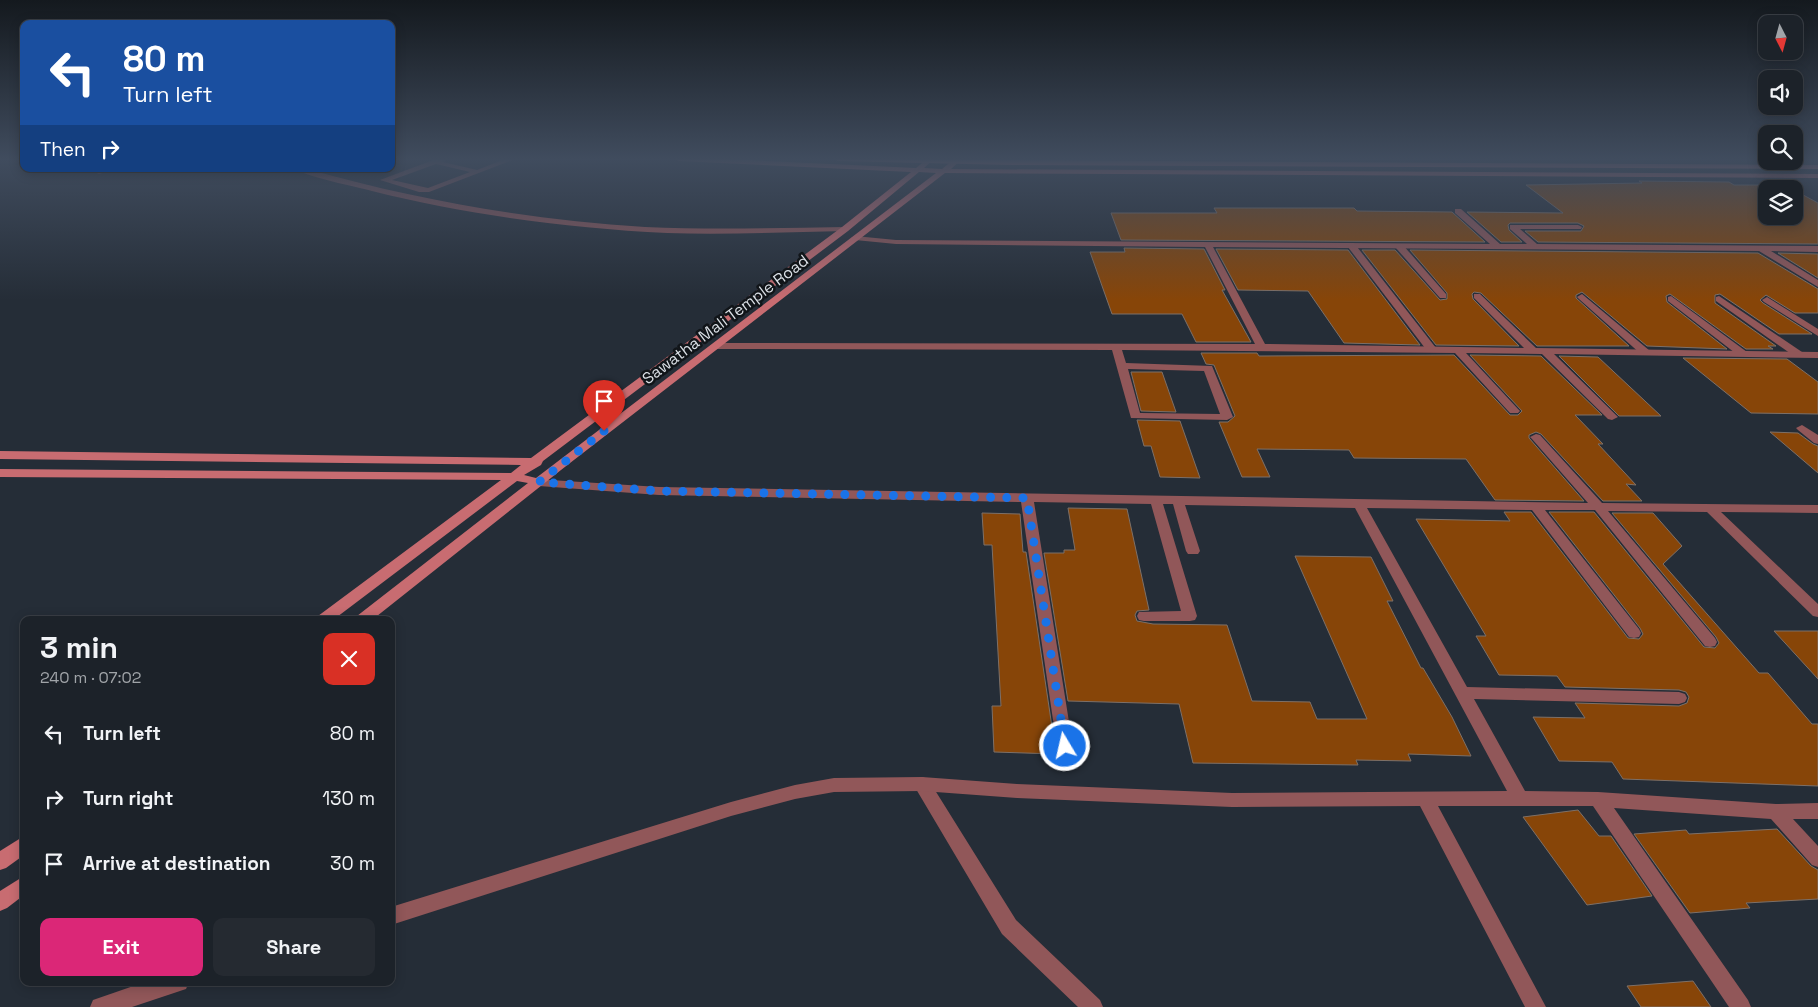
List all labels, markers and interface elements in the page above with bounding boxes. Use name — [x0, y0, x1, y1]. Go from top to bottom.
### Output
north arrow — [1758, 15, 1802, 60]
map controls — [1758, 15, 1803, 225]
text: 80 m — [123, 37, 205, 81]
icon: left — [40, 40, 105, 105]
button: sound — [1758, 70, 1803, 115]
text: Turn left — [123, 80, 213, 108]
button: search — [1758, 125, 1803, 170]
icon: right — [96, 135, 124, 163]
text: Then — [40, 137, 86, 162]
button: layers — [1758, 180, 1803, 225]
street label: Sawatha Mali Temple Road — [638, 250, 813, 389]
pin — [583, 380, 625, 431]
icon: arrive — [590, 387, 618, 415]
text: 3 min — [40, 628, 118, 667]
button: close — [323, 633, 375, 685]
text: 240 m · 07:02 — [40, 667, 141, 688]
position arrow — [1038, 719, 1090, 771]
icon: left — [40, 720, 68, 748]
text: Turn left — [83, 721, 161, 746]
text: 80 m — [330, 721, 375, 746]
icon: right — [40, 785, 68, 813]
text: Turn right — [83, 786, 173, 811]
text: 130 m — [322, 786, 375, 811]
icon: arrive — [40, 850, 68, 878]
text: Arrive at destination — [83, 851, 271, 876]
text: 30 m — [330, 851, 375, 876]
button: Exit — [40, 918, 203, 976]
button: Share — [213, 918, 375, 976]

